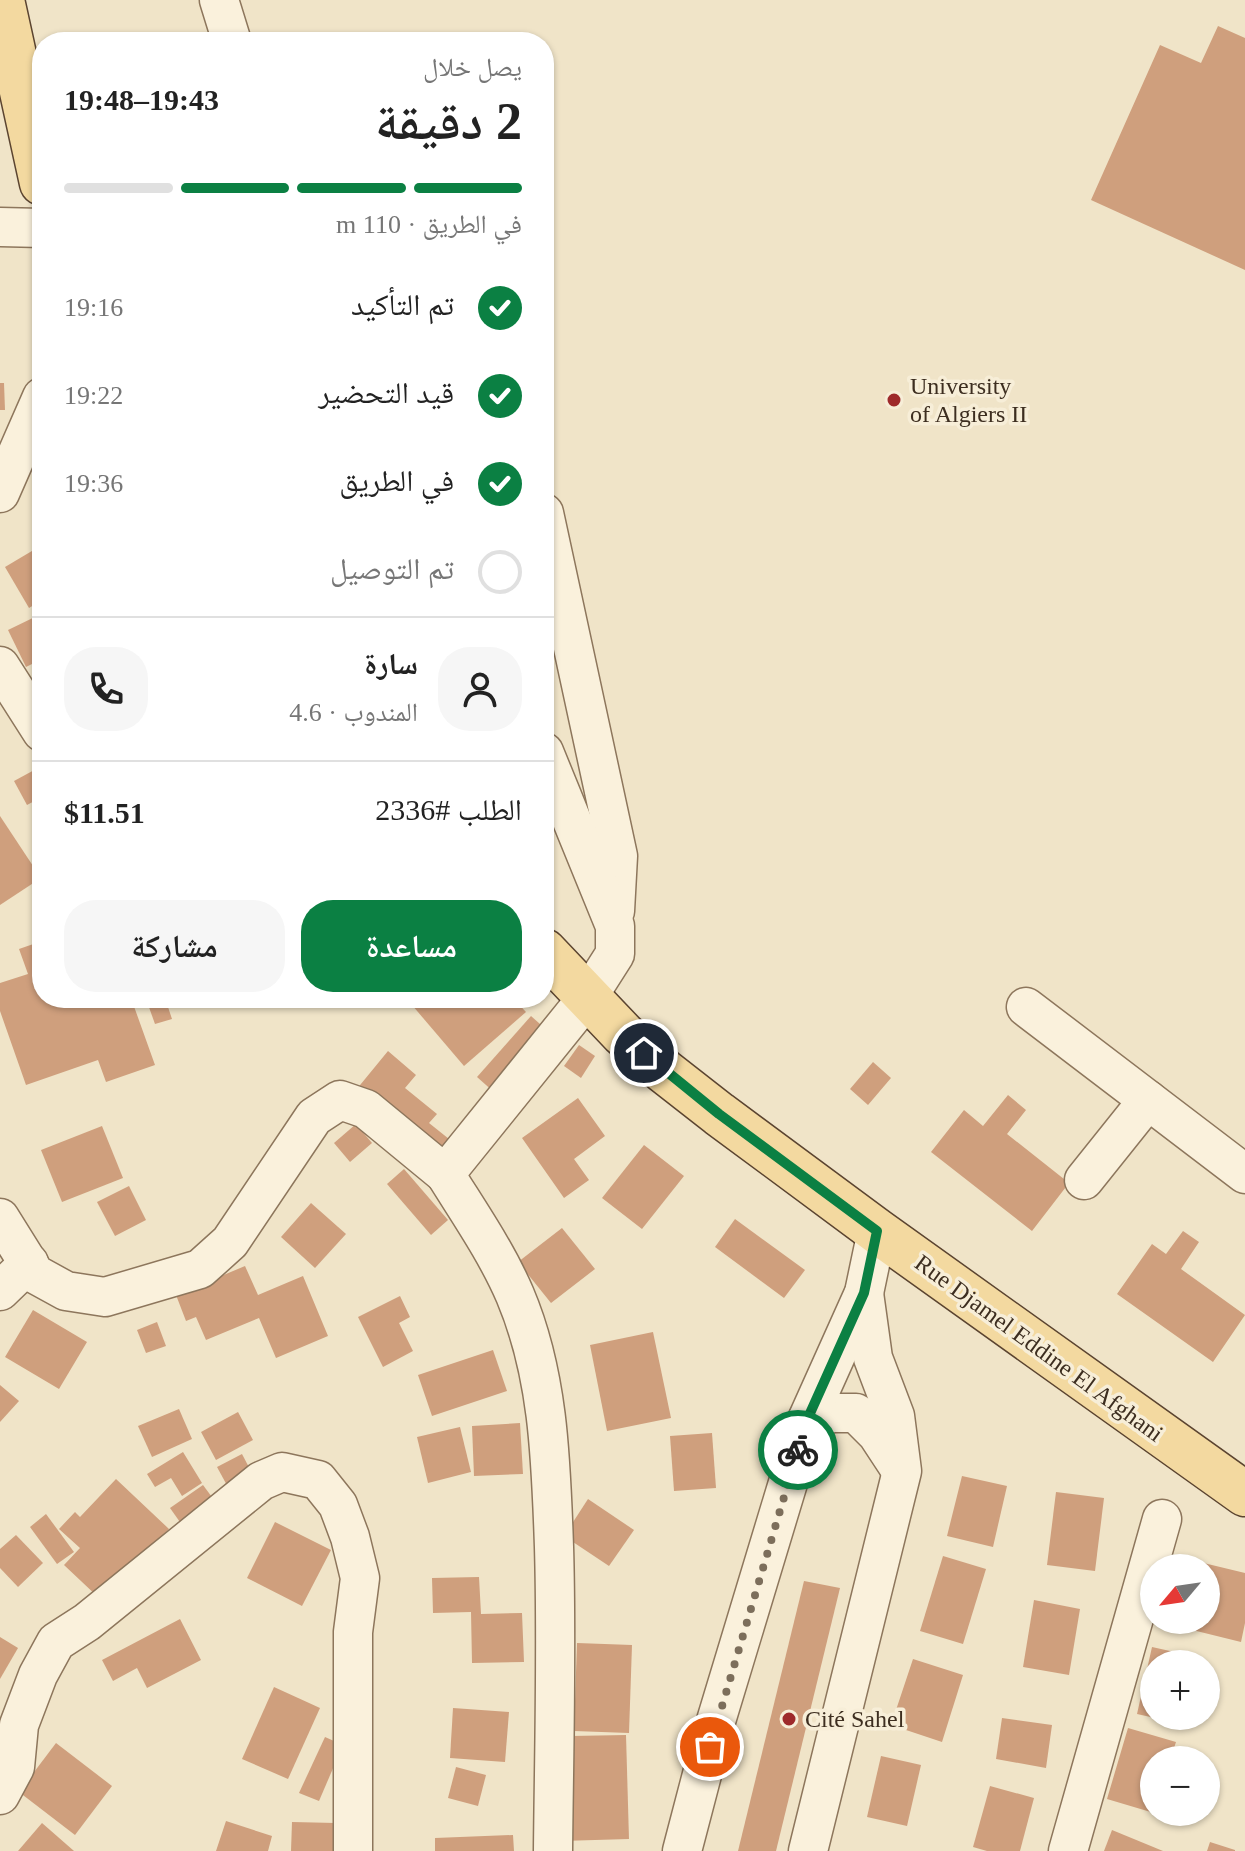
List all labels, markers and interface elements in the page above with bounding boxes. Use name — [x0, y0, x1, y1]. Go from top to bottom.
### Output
text: يصل خلال — [423, 53, 522, 82]
text: 19:43–19:48 — [64, 83, 219, 116]
text: 2 دقيقة — [375, 93, 522, 150]
text: في الطريق · 110 m — [336, 210, 522, 239]
icon: check — [478, 286, 522, 330]
text: تم التأكيد — [351, 288, 454, 321]
text: 19:16 — [64, 293, 123, 322]
place label: University of Algiers II — [910, 373, 1027, 427]
icon: check — [478, 374, 522, 418]
text: قيد التحضير — [318, 376, 454, 409]
text: 19:22 — [64, 381, 123, 410]
marker: University of Algiers II — [885, 391, 903, 409]
icon: check — [478, 462, 522, 506]
text: في الطريق — [339, 464, 454, 497]
text: 19:36 — [64, 469, 123, 498]
text: تم التوصيل — [330, 552, 454, 585]
button: phone — [64, 647, 148, 731]
text: سارة — [364, 647, 418, 680]
button: person — [438, 647, 522, 731]
text: المندوب · 4.6 — [289, 698, 418, 727]
text: الطلب #2336 — [375, 793, 522, 826]
text: $11.51 — [64, 796, 145, 829]
button: مشاركة — [64, 900, 285, 992]
button: مساعدة — [301, 900, 522, 992]
pin — [610, 1019, 678, 1087]
icon: home — [622, 1031, 666, 1075]
street label: Rue Djamel Eddine El Afghani — [910, 1249, 1168, 1447]
courier — [758, 1410, 838, 1490]
icon: bike — [776, 1428, 820, 1472]
north arrow — [1140, 1554, 1220, 1634]
map controls — [1140, 1554, 1220, 1826]
button: + — [1140, 1650, 1220, 1730]
place label: Cité Sahel — [805, 1706, 905, 1732]
marker: Cité Sahel — [780, 1710, 798, 1728]
pin — [676, 1713, 744, 1781]
icon: bag — [688, 1725, 732, 1769]
button: − — [1140, 1746, 1220, 1826]

